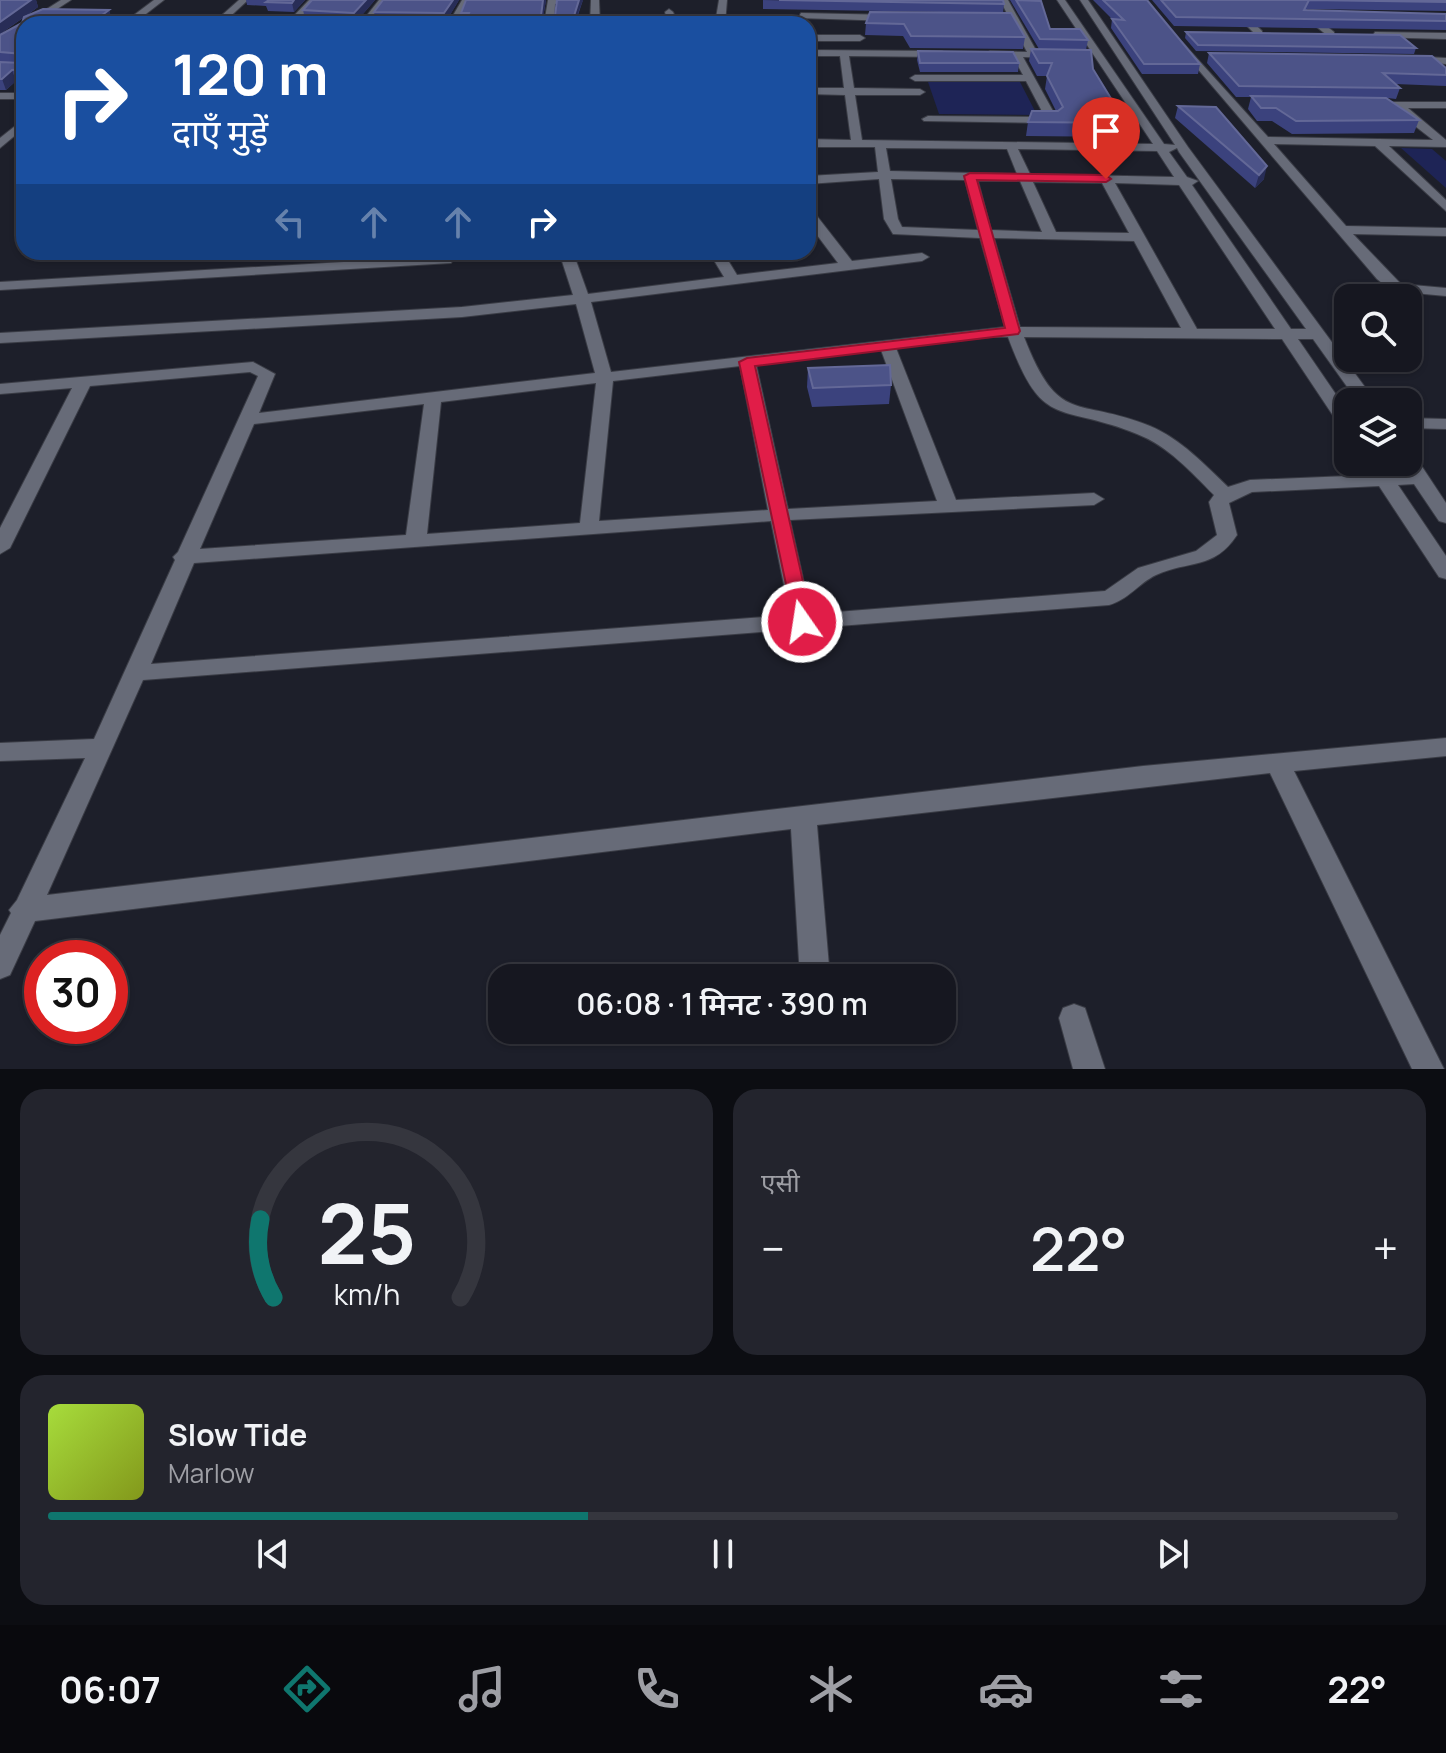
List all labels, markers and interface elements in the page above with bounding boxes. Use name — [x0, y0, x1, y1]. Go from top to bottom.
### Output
text: 120 m — [172, 35, 328, 112]
icon: right — [40, 48, 144, 152]
pin — [1072, 97, 1140, 179]
text: दाएँ मुड़ें — [172, 108, 268, 157]
icon: arrive — [1084, 109, 1128, 153]
icon: left — [268, 200, 312, 244]
icon: ahead — [352, 200, 396, 244]
icon: ahead — [436, 200, 480, 244]
icon: right — [520, 200, 564, 244]
map controls — [1334, 284, 1422, 476]
button: search — [1334, 284, 1422, 372]
button: layers — [1334, 388, 1422, 476]
position arrow — [760, 580, 844, 664]
speed limit sign: 30 — [24, 940, 128, 1044]
text: 06:08 · 1 मिनट · 390 m — [576, 983, 868, 1024]
text: एसी — [761, 1164, 800, 1200]
text: 25 — [317, 1175, 416, 1289]
text: 22° — [1030, 1207, 1127, 1289]
text: − — [761, 1218, 785, 1278]
text: + — [1373, 1218, 1398, 1278]
text: km/h — [333, 1275, 400, 1314]
text: Slow Tide — [168, 1414, 307, 1455]
text: Marlow — [168, 1455, 255, 1491]
icon: previous — [251, 1532, 295, 1576]
icon: pause — [701, 1532, 745, 1576]
icon: next — [1151, 1532, 1195, 1576]
icon: directions — [279, 1661, 335, 1717]
icon: music — [454, 1661, 510, 1717]
icon: phone — [629, 1661, 685, 1717]
icon: climate — [803, 1661, 859, 1717]
icon: car — [978, 1661, 1034, 1717]
icon: filters — [1153, 1661, 1209, 1717]
text: 06:07 — [59, 1665, 161, 1714]
text: 22° — [1328, 1665, 1387, 1714]

